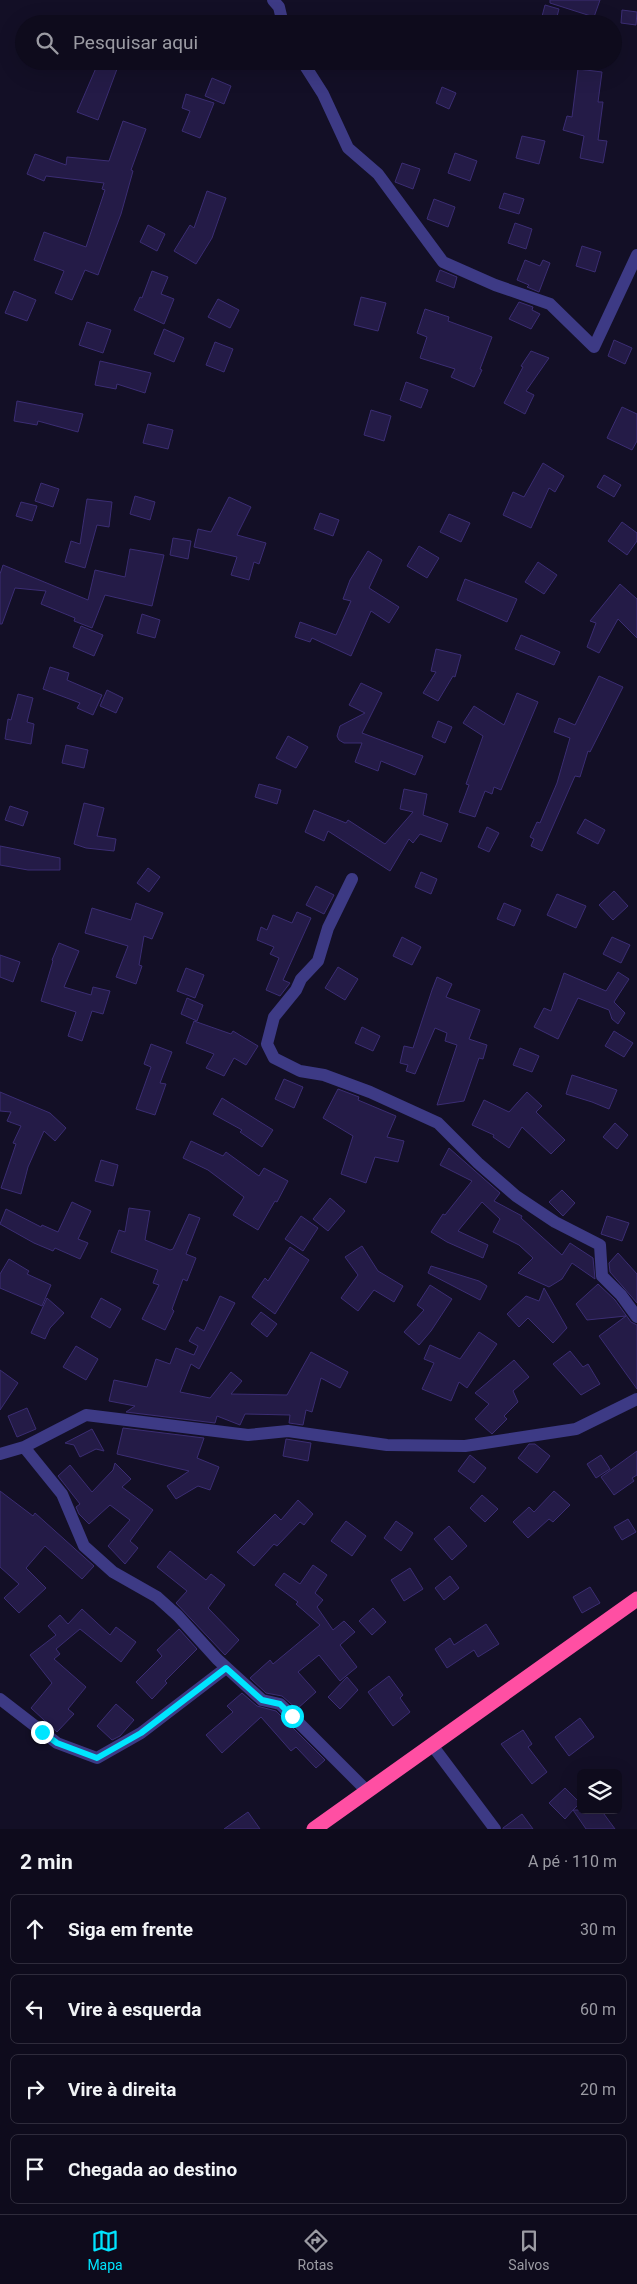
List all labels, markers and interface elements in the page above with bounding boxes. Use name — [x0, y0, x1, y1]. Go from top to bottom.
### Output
search box — [15, 15, 622, 70]
icon: search — [33, 29, 61, 57]
text: Pesquisar aqui — [73, 31, 198, 54]
route start — [281, 1705, 304, 1728]
route end — [31, 1721, 54, 1744]
map controls — [577, 1769, 622, 1814]
button: layers — [577, 1769, 622, 1814]
text: 2 min — [20, 1850, 73, 1874]
text: A pé · 110 m — [528, 1852, 617, 1871]
icon: ahead — [21, 1915, 49, 1943]
text: Siga em frente — [68, 1918, 193, 1941]
text: 30 m — [580, 1920, 616, 1939]
icon: left — [21, 1995, 49, 2023]
text: Vire à esquerda — [68, 1998, 201, 2021]
text: 60 m — [580, 2000, 616, 2019]
icon: right — [21, 2075, 49, 2103]
text: Vire à direita — [68, 2078, 177, 2101]
text: 20 m — [580, 2080, 616, 2099]
icon: arrive — [21, 2155, 49, 2183]
text: Chegada ao destino — [68, 2158, 237, 2181]
tab: Mapa — [87, 2227, 123, 2273]
tab: Rotas — [298, 2227, 334, 2273]
tab: Salvos — [508, 2227, 550, 2273]

